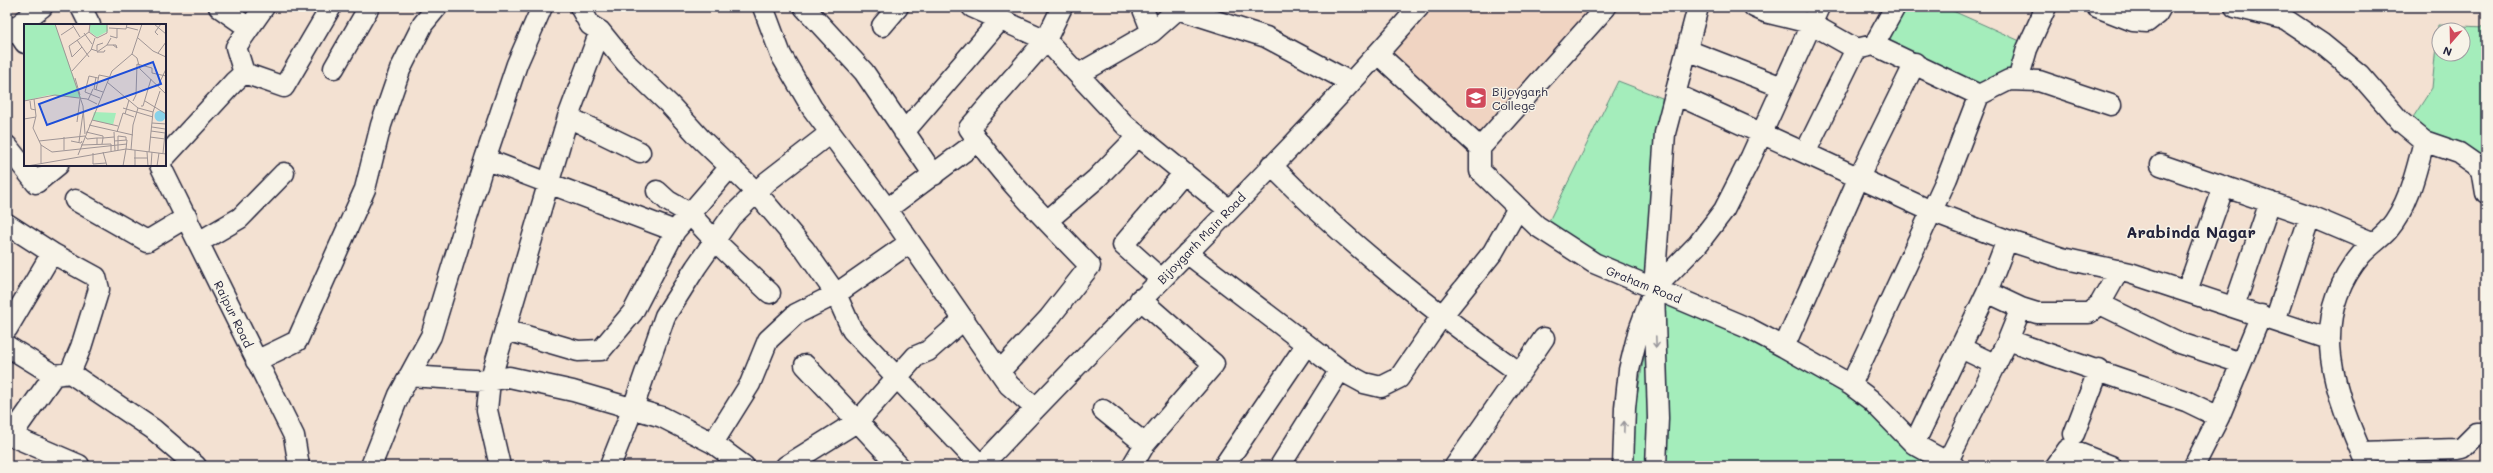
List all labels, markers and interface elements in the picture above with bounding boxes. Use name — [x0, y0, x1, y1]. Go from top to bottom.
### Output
north arrow — [2431, 22, 2471, 62]
inset map — [24, 24, 166, 166]
text: N — [2441, 43, 2454, 60]
place label: Bijoygarh College — [1492, 83, 1548, 113]
school or university icon: Bijoygarh College — [1463, 85, 1489, 111]
street label: Bijoygarh Main Road — [1153, 189, 1249, 287]
district label: Arabinda Nagar — [2126, 221, 2256, 242]
street label: Graham Road — [1604, 262, 1684, 307]
street label: Raipur Road — [211, 278, 257, 350]
one-way arrow — [1652, 335, 1660, 348]
one-way arrow — [1620, 421, 1628, 434]

